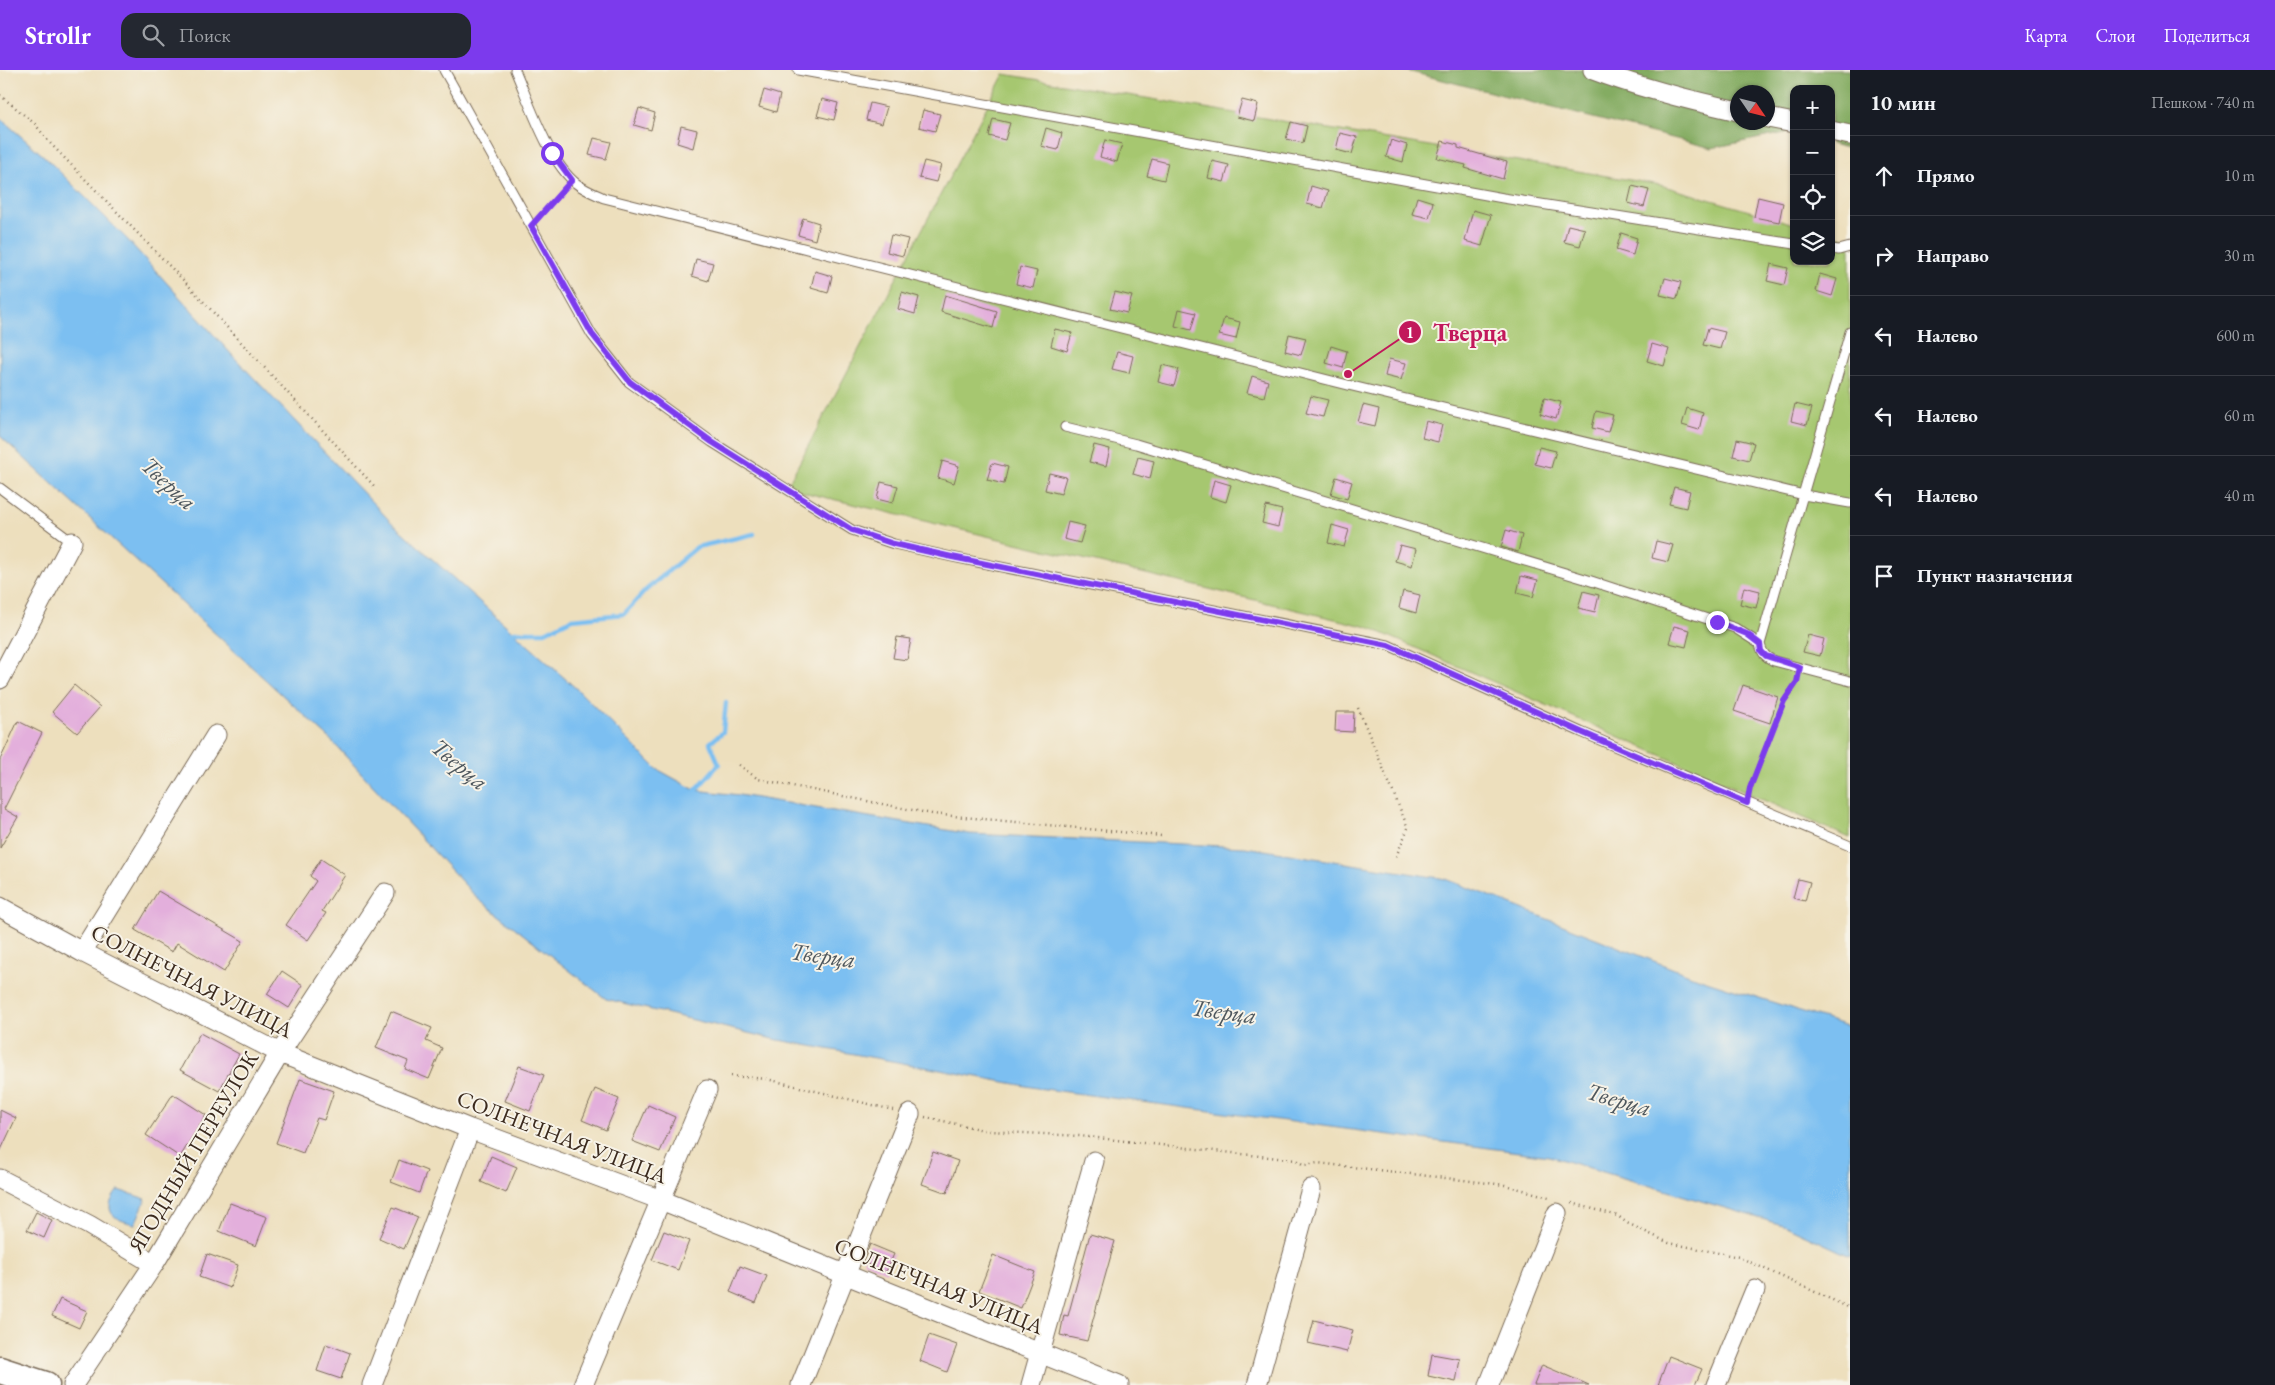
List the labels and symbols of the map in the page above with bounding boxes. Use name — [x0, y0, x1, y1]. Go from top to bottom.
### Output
north arrow — [1730, 85, 1775, 130]
route start — [541, 142, 564, 165]
callout: Тверца — [1398, 313, 1518, 352]
text: Тверца — [1433, 317, 1508, 348]
text: 1 — [1406, 323, 1414, 342]
water label: Тверца — [135, 449, 203, 517]
route end — [1706, 611, 1729, 634]
water label: Тверца — [425, 731, 495, 797]
street label: СОЛНЕЧНАЯ УЛИЦА — [86, 917, 299, 1045]
water label: Тверца — [789, 935, 857, 975]
water label: Тверца — [1190, 991, 1258, 1031]
street label: ЯГОДНЫЙ ПЕРЕУЛОК — [121, 1045, 265, 1259]
water label: Тверца — [1583, 1075, 1655, 1123]
street label: СОЛНЕЧНАЯ УЛИЦА — [453, 1084, 672, 1191]
street label: СОЛНЕЧНАЯ УЛИЦА — [830, 1231, 1049, 1341]

